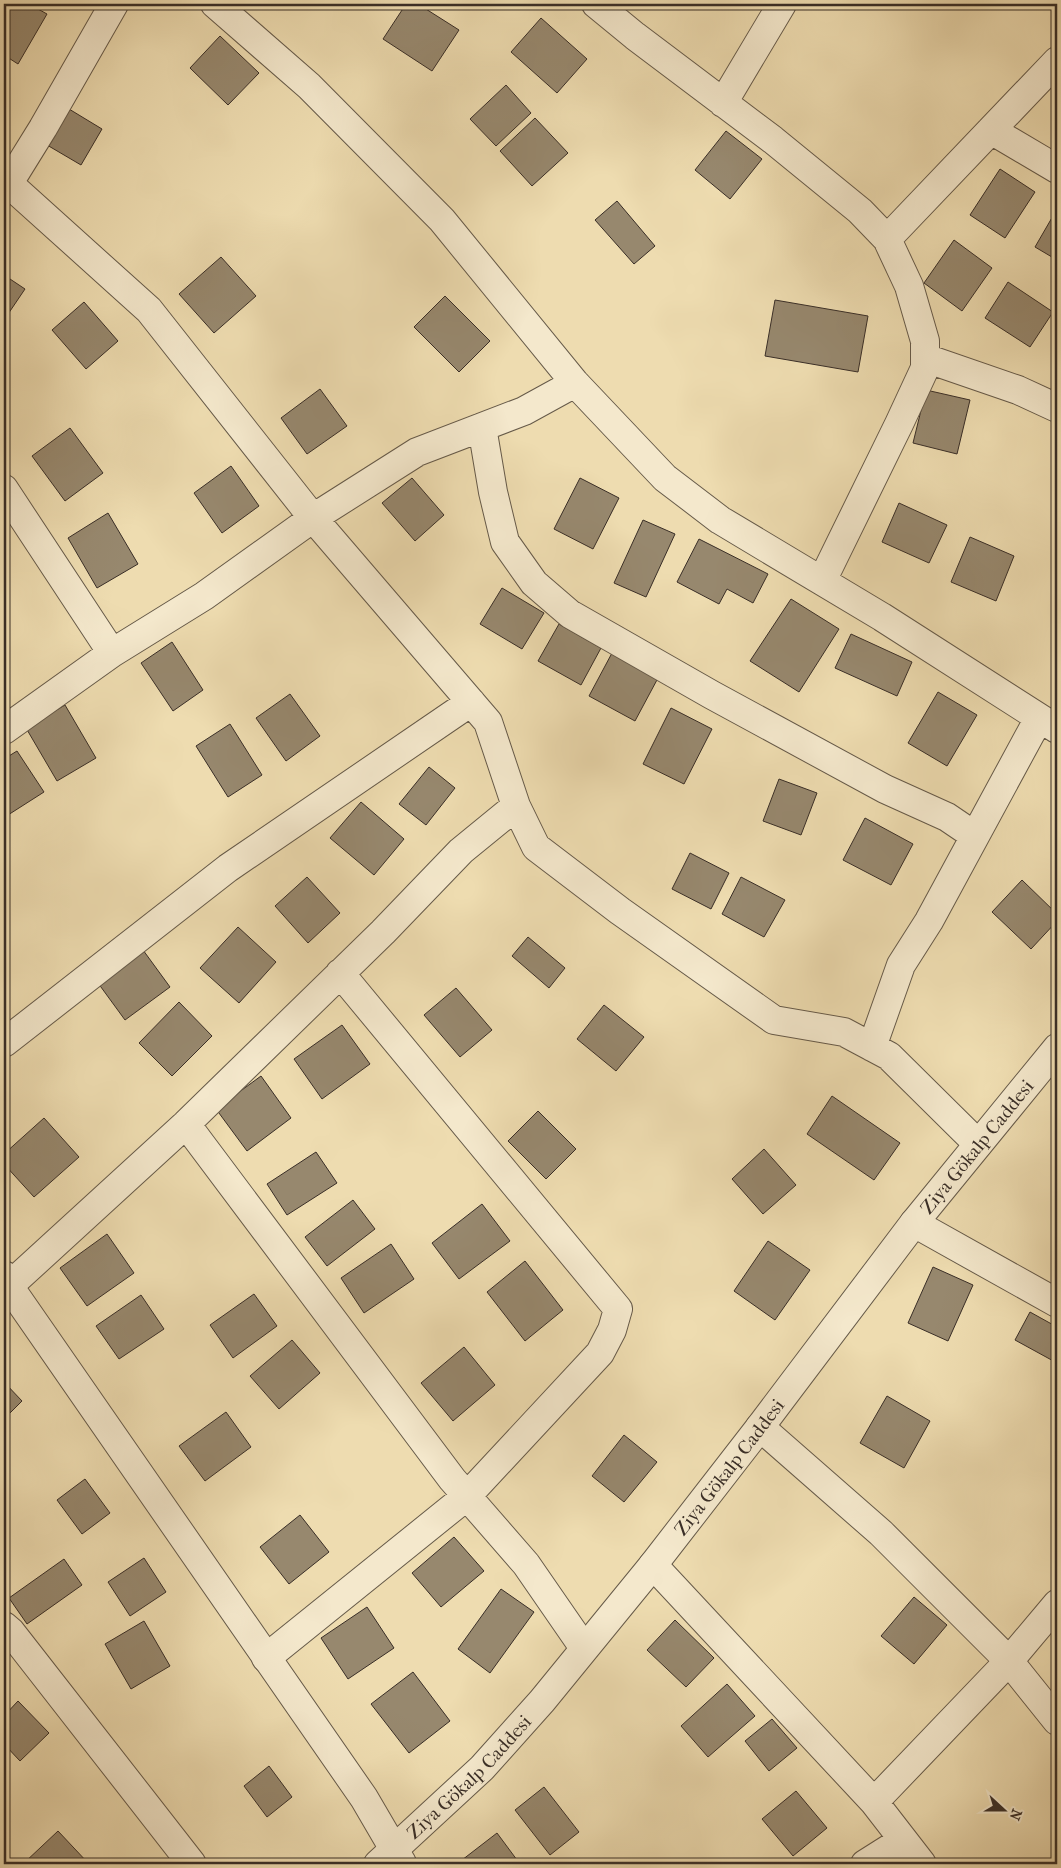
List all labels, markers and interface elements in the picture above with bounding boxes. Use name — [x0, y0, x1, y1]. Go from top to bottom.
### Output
street label: Ziya Gökalp Caddesi — [916, 1075, 1039, 1219]
street label: Ziya Gökalp Caddesi — [670, 1395, 789, 1540]
street label: Ziya Gökalp Caddesi — [403, 1711, 536, 1844]
north arrow — [978, 1786, 1028, 1836]
text: N — [1006, 1806, 1026, 1823]

